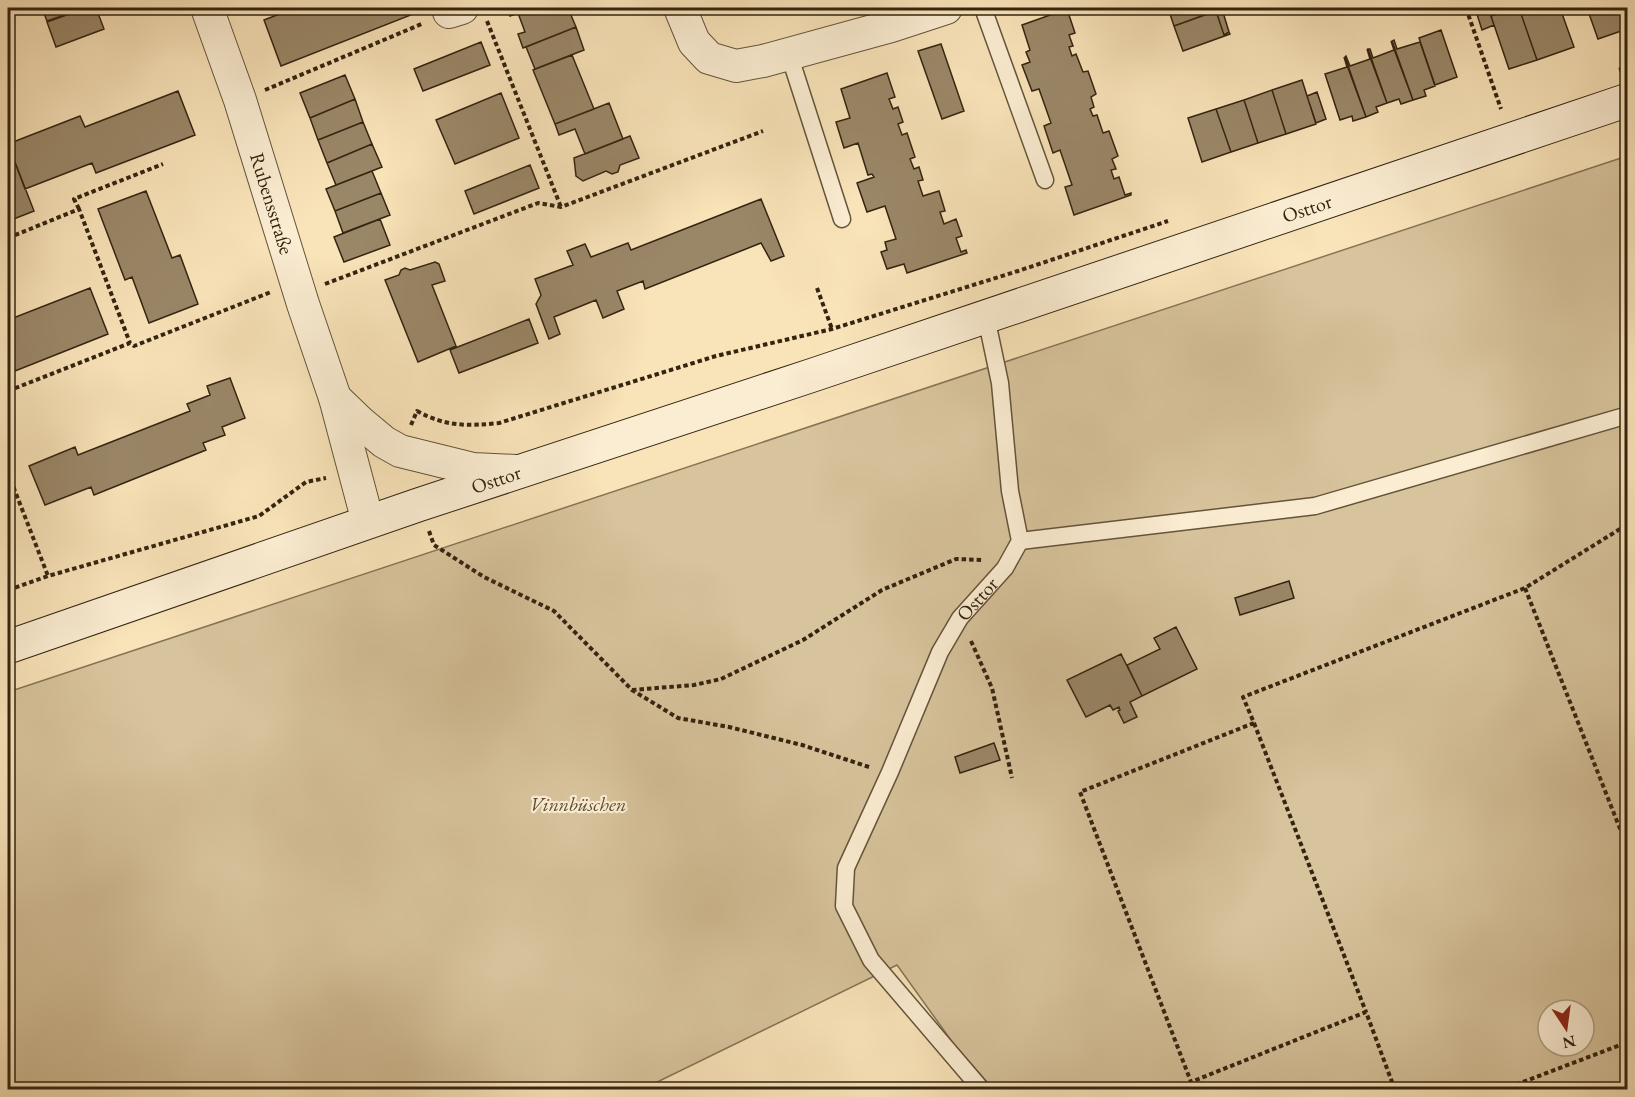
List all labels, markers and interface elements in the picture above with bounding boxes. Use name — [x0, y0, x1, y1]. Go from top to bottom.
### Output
street label: Rubensstraße — [244, 149, 300, 258]
street label: Osttor — [1279, 188, 1335, 229]
street label: Osttor — [468, 459, 525, 500]
street label: Osttor — [950, 571, 1004, 627]
park label: Vinnbüschen — [530, 791, 626, 817]
north arrow — [1536, 998, 1596, 1058]
text: N — [1561, 1030, 1578, 1054]

